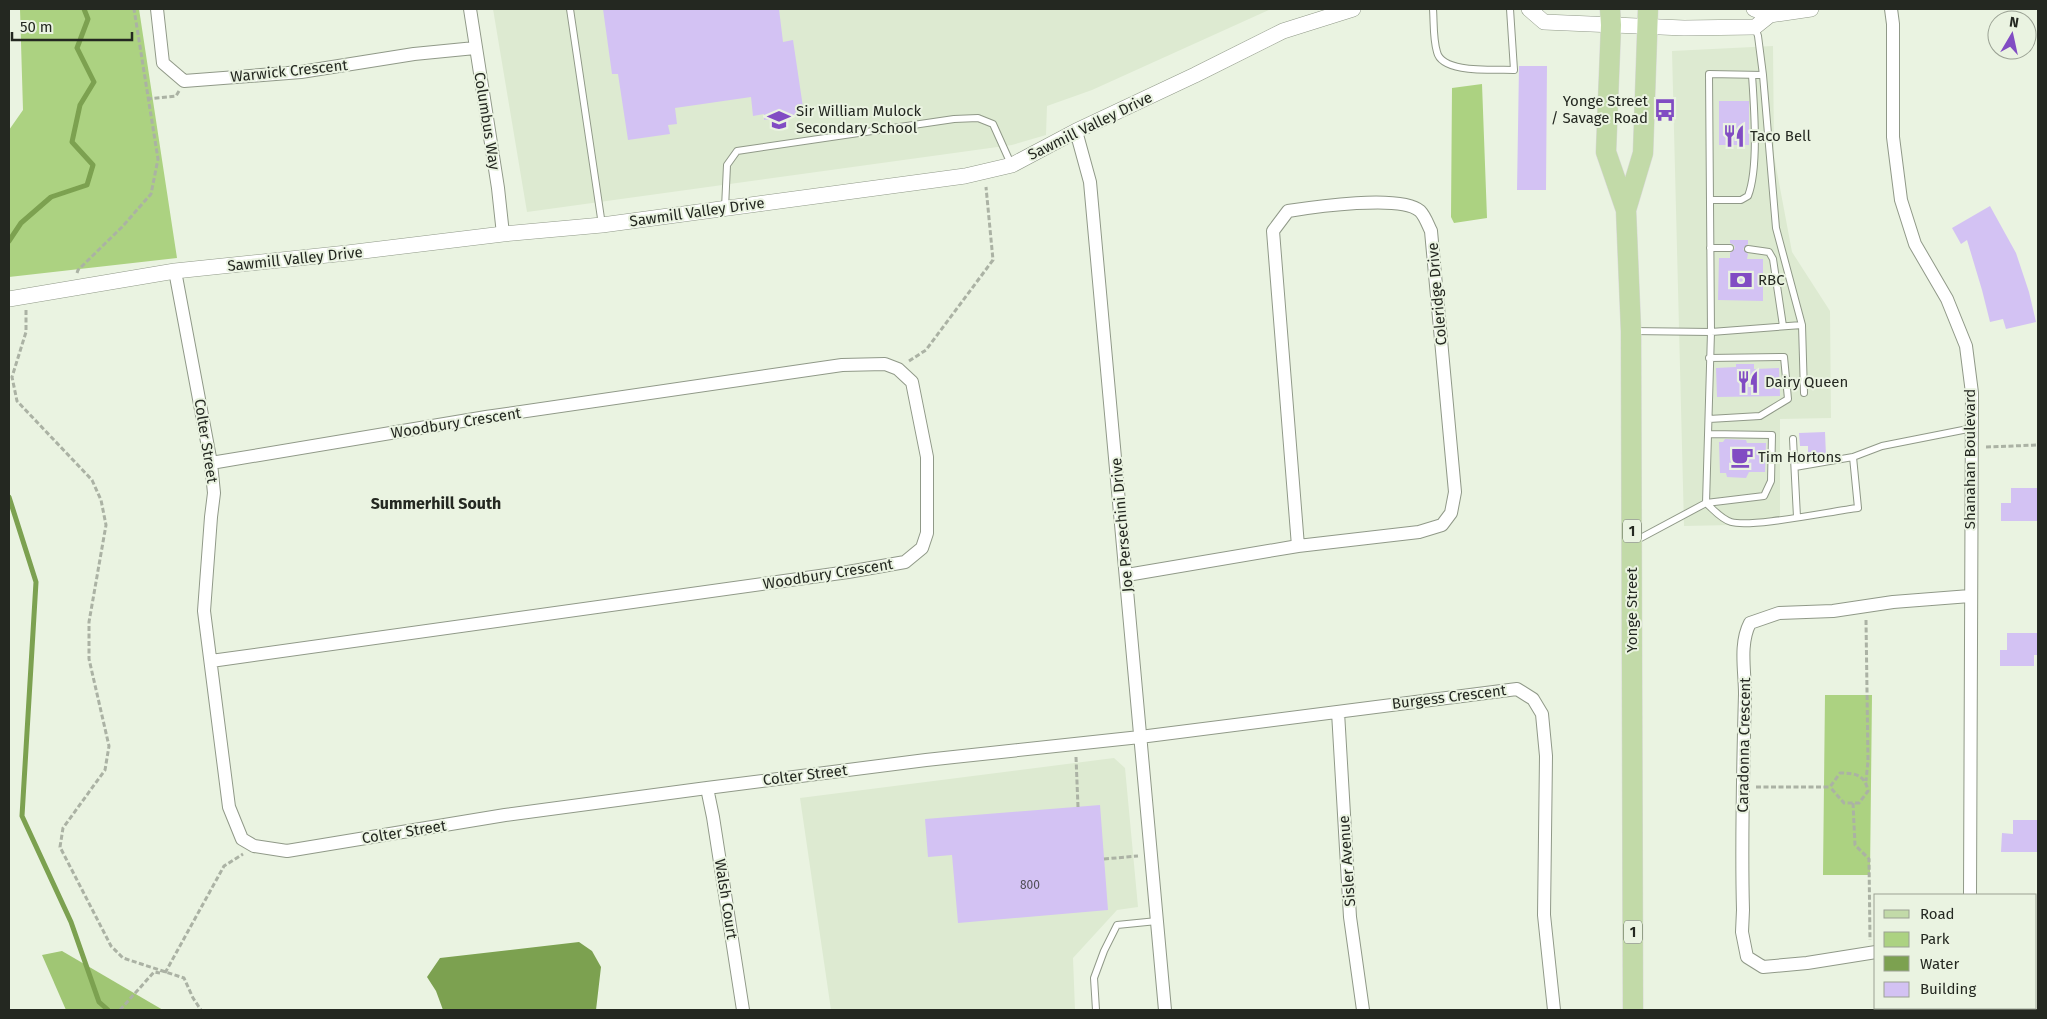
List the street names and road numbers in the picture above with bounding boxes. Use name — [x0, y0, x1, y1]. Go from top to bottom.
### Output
street label: Warwick Crescent — [230, 56, 349, 86]
street label: Columbus Way — [470, 71, 504, 172]
street label: Sawmill Valley Drive — [1025, 88, 1155, 164]
street label: Sawmill Valley Drive — [628, 194, 766, 230]
street label: Coleridge Drive — [1424, 242, 1450, 346]
street label: Sawmill Valley Drive — [226, 243, 364, 275]
street label: Shanahan Boulevard — [1961, 389, 1979, 529]
street label: Colter Street — [190, 398, 222, 485]
street label: Woodbury Crescent — [390, 404, 523, 442]
street label: Joe Persechini Drive — [1107, 457, 1137, 593]
road number: 1 — [1623, 520, 1641, 542]
street label: Woodbury Crescent — [762, 555, 895, 593]
street label: Yonge Street — [1623, 567, 1641, 653]
street label: Caradonna Crescent — [1734, 677, 1754, 813]
street label: Burgess Crescent — [1391, 681, 1508, 713]
street label: Colter Street — [762, 761, 849, 789]
street label: Sisler Avenue — [1335, 815, 1359, 907]
street label: Colter Street — [361, 816, 448, 848]
street label: Walsh Court — [711, 858, 741, 941]
road number: 1 — [1624, 920, 1642, 944]

